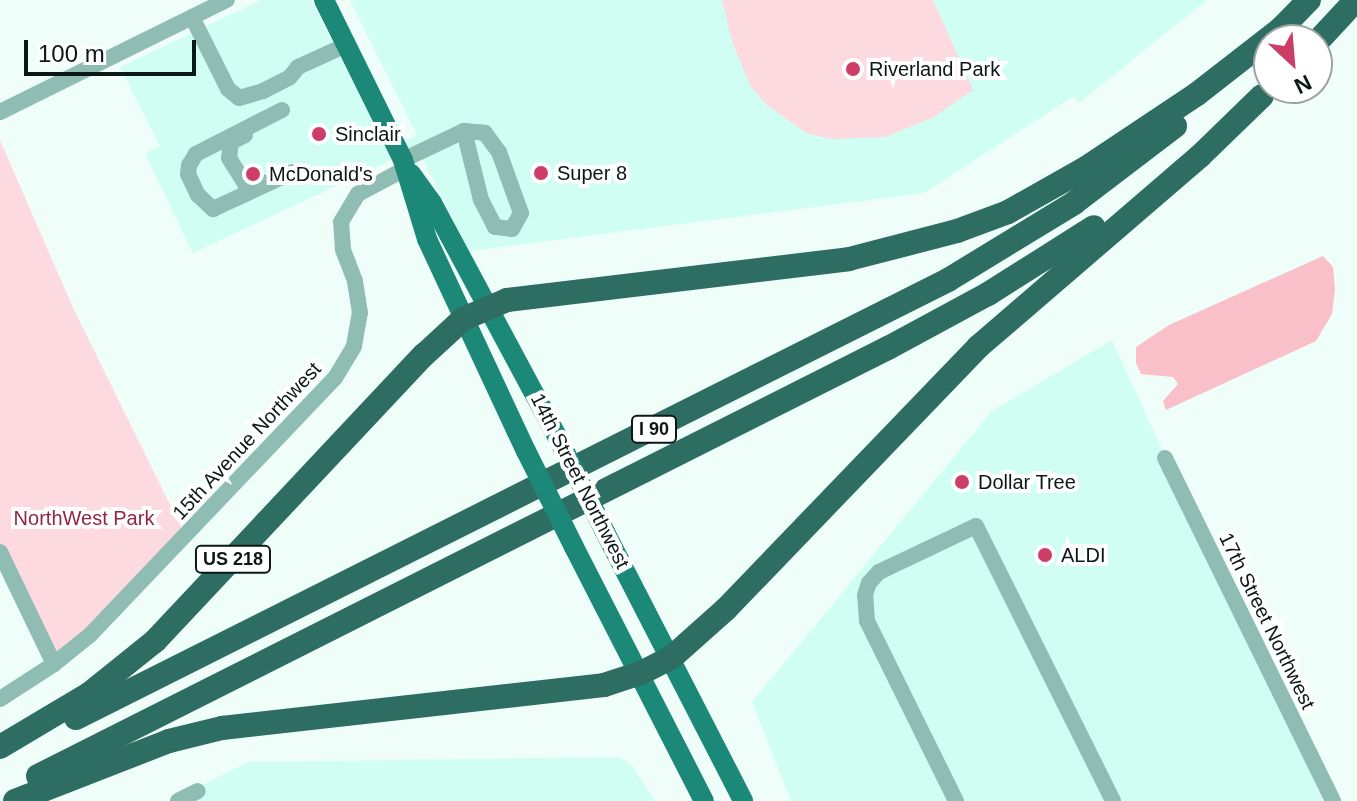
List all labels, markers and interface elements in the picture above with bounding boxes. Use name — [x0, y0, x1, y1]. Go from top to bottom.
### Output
scale bar — [28, 24, 200, 74]
north arrow — [1253, 24, 1333, 104]
text: 100 m — [38, 40, 105, 67]
place label: Riverland Park — [869, 57, 1000, 81]
marker: Riverland Park — [844, 60, 862, 78]
text: N — [1290, 70, 1315, 99]
place label: Sinclair — [335, 122, 401, 146]
marker: Sinclair — [310, 125, 328, 143]
place label: Super 8 — [557, 161, 627, 185]
place label: McDonald's — [269, 162, 373, 186]
marker: Super 8 — [532, 164, 550, 182]
marker: McDonald's — [244, 165, 262, 183]
street label: 15th Avenue Northwest — [167, 357, 327, 525]
street label: 14th Street Northwest — [525, 389, 635, 573]
road number: I 90 — [630, 415, 678, 443]
place label: Dollar Tree — [978, 470, 1076, 494]
marker: Dollar Tree — [953, 473, 971, 491]
park label: NorthWest Park — [14, 506, 154, 530]
street label: 17th Street Northwest — [1214, 529, 1320, 713]
place label: ALDI — [1061, 543, 1105, 567]
road number: US 218 — [193, 545, 273, 573]
marker: ALDI — [1036, 546, 1054, 564]

